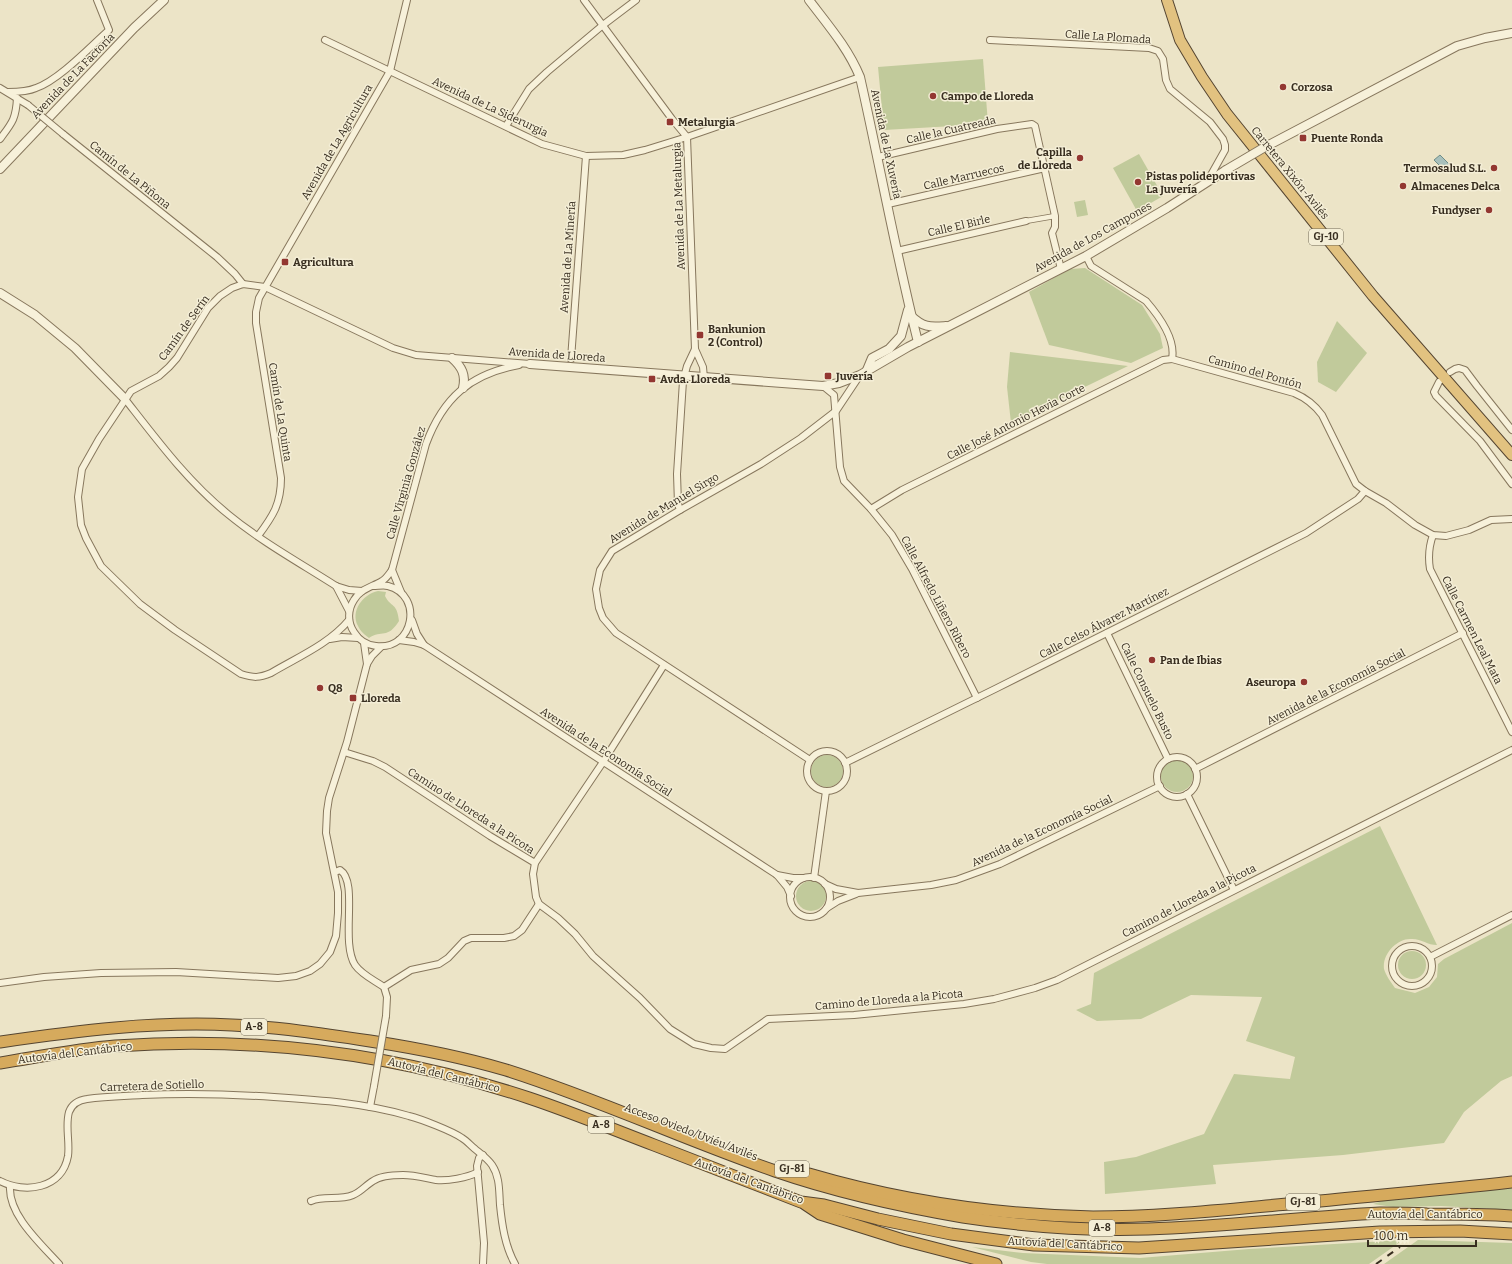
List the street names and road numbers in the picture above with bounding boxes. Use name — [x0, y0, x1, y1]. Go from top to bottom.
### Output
street label: Calle La Plomada — [1064, 28, 1152, 46]
street label: Avenida de La Factoría — [29, 30, 117, 122]
street label: Avenida de La Siderurgia — [430, 74, 550, 140]
street label: Avenida de La Agricultura — [299, 82, 375, 202]
street label: Avenida de La Xuvería — [868, 88, 904, 200]
street label: Calle la Cuatreada — [905, 113, 997, 147]
street label: Carretera Xixón-Avilés — [1249, 124, 1331, 222]
street label: Camín de La Piñona — [87, 138, 173, 212]
street label: Avenida de La Metalurgia — [670, 142, 688, 270]
street label: Calle Marruecos — [922, 161, 1006, 193]
street label: Avenida de Los Campones — [1032, 199, 1154, 275]
street label: Avenida de La Minería — [558, 200, 578, 314]
street label: Calle El Birle — [927, 213, 991, 239]
road number: GJ-10 — [1309, 229, 1343, 245]
street label: Camín de Serín — [156, 293, 212, 363]
street label: Avenida de Lloreda — [508, 345, 606, 365]
street label: Camino del Pontón — [1207, 352, 1303, 392]
street label: Camín de La Quinta — [266, 362, 294, 462]
street label: Calle José Antonio Hevia Corte — [945, 381, 1087, 463]
street label: Calle Virginia González — [384, 425, 428, 541]
street label: Avenida de Manuel Sirgo — [607, 470, 721, 546]
street label: Calle Alfredo Liñero Ribero — [898, 534, 974, 660]
street label: Calle Carmen Leal Mata — [1439, 574, 1505, 686]
street label: Calle Celso Álvarez Martínez — [1037, 584, 1171, 661]
street label: Calle Consuelo Busto — [1118, 640, 1176, 742]
street label: Avenida de la Economía Social — [1265, 646, 1407, 728]
street label: Avenida de la Economía Social — [538, 705, 674, 799]
street label: Camino de Lloreda a la Picota — [405, 765, 537, 857]
street label: Avenida de la Economía Social — [970, 793, 1114, 869]
street label: Camino de Lloreda a la Picota — [1120, 861, 1258, 941]
street label: Camino de Lloreda a la Picota — [814, 987, 964, 1013]
road number: A-8 — [241, 1019, 267, 1035]
street label: Autovía del Cantábrico — [17, 1040, 133, 1066]
street label: Autovía del Cantábrico — [387, 1055, 501, 1095]
street label: Carretera de Sotiello — [100, 1078, 204, 1094]
street label: Acceso Oviedo/Uviéu/Avilés — [623, 1101, 759, 1163]
road number: A-8 — [588, 1117, 614, 1133]
street label: Autovía del Cantábrico — [693, 1155, 805, 1207]
road number: GJ-81 — [775, 1161, 809, 1177]
road number: GJ-81 — [1286, 1194, 1320, 1210]
street label: Autovía del Cantábrico — [1367, 1208, 1483, 1221]
road number: A-8 — [1089, 1220, 1115, 1236]
street label: Autovía del Cantábrico — [1007, 1234, 1123, 1254]

